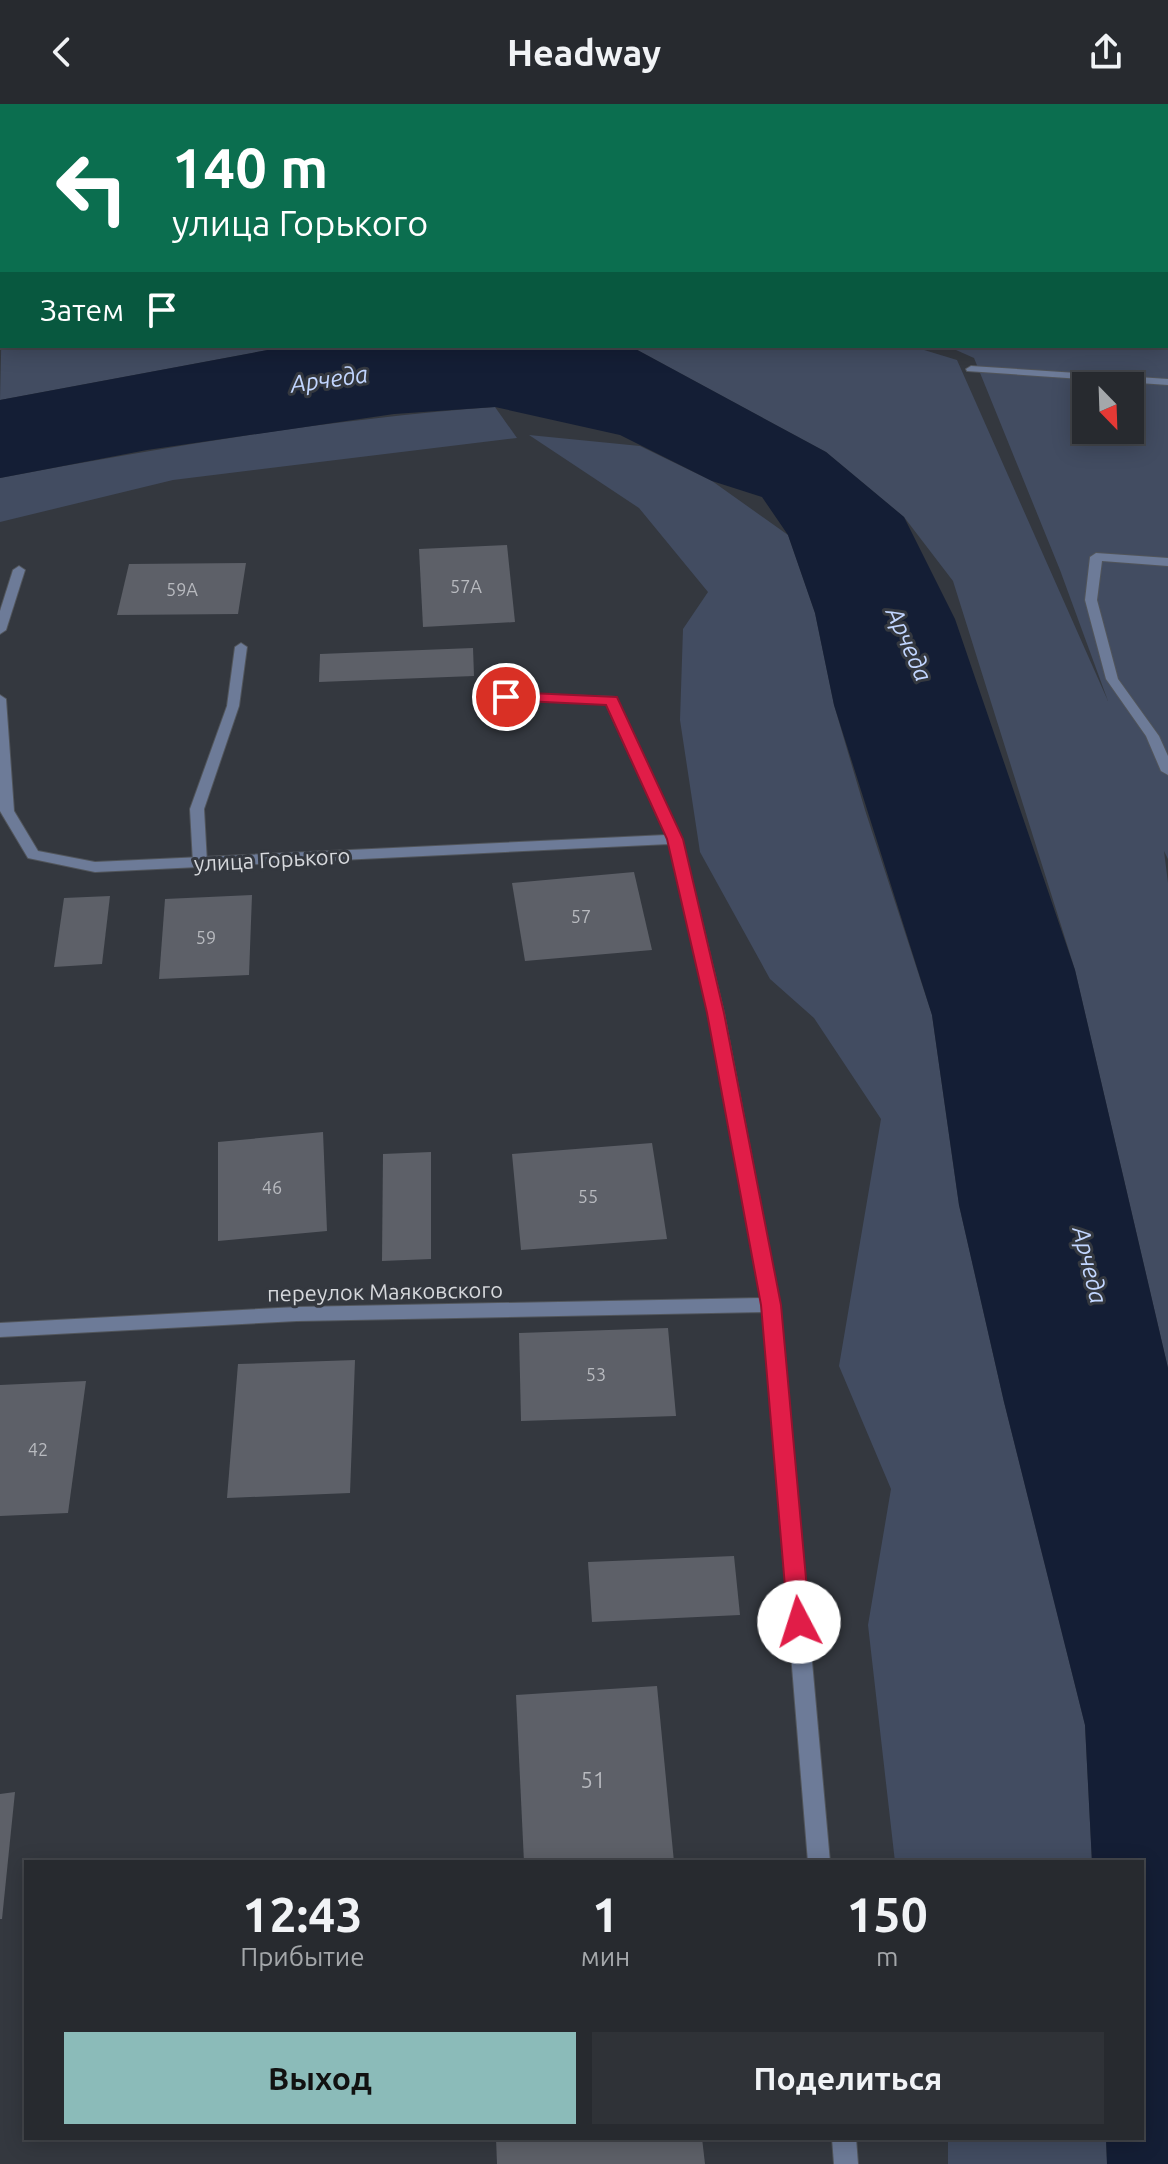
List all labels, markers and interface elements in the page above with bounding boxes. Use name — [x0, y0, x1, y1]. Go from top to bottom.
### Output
icon: back — [40, 30, 84, 74]
icon: share — [1084, 30, 1128, 74]
text: Headway — [507, 32, 661, 73]
icon: left — [40, 136, 144, 240]
text: 140 m — [172, 136, 328, 199]
text: улица Горького — [172, 202, 428, 243]
icon: arrive — [140, 288, 184, 332]
text: Затем — [40, 293, 124, 327]
water label: Арчеда — [287, 360, 370, 398]
north arrow — [1072, 372, 1144, 444]
map controls — [1072, 372, 1144, 444]
house number: 57А — [450, 576, 482, 596]
house number: 59А — [166, 579, 198, 599]
water label: Арчеда — [880, 602, 937, 685]
pin — [472, 663, 540, 731]
icon: arrive — [484, 675, 528, 719]
street label: улица Горького — [193, 842, 351, 876]
house number: 57 — [571, 906, 591, 926]
house number: 59 — [196, 927, 216, 947]
house number: 46 — [262, 1177, 282, 1197]
house number: 55 — [578, 1186, 598, 1206]
water label: Арчеда — [1067, 1223, 1113, 1306]
street label: переулок Маяковского — [267, 1276, 503, 1306]
house number: 53 — [586, 1364, 606, 1384]
house number: 42 — [28, 1439, 48, 1459]
position arrow — [757, 1580, 841, 1664]
house number: 51 — [581, 1767, 605, 1792]
text: 12:43 — [242, 1887, 362, 1941]
text: 1 — [592, 1887, 619, 1941]
text: 150 — [847, 1887, 928, 1941]
text: Прибытие — [240, 1942, 365, 1971]
text: мин — [581, 1942, 630, 1971]
text: m — [876, 1942, 898, 1971]
button: Выход — [64, 2032, 576, 2124]
button: Поделиться — [592, 2032, 1104, 2124]

